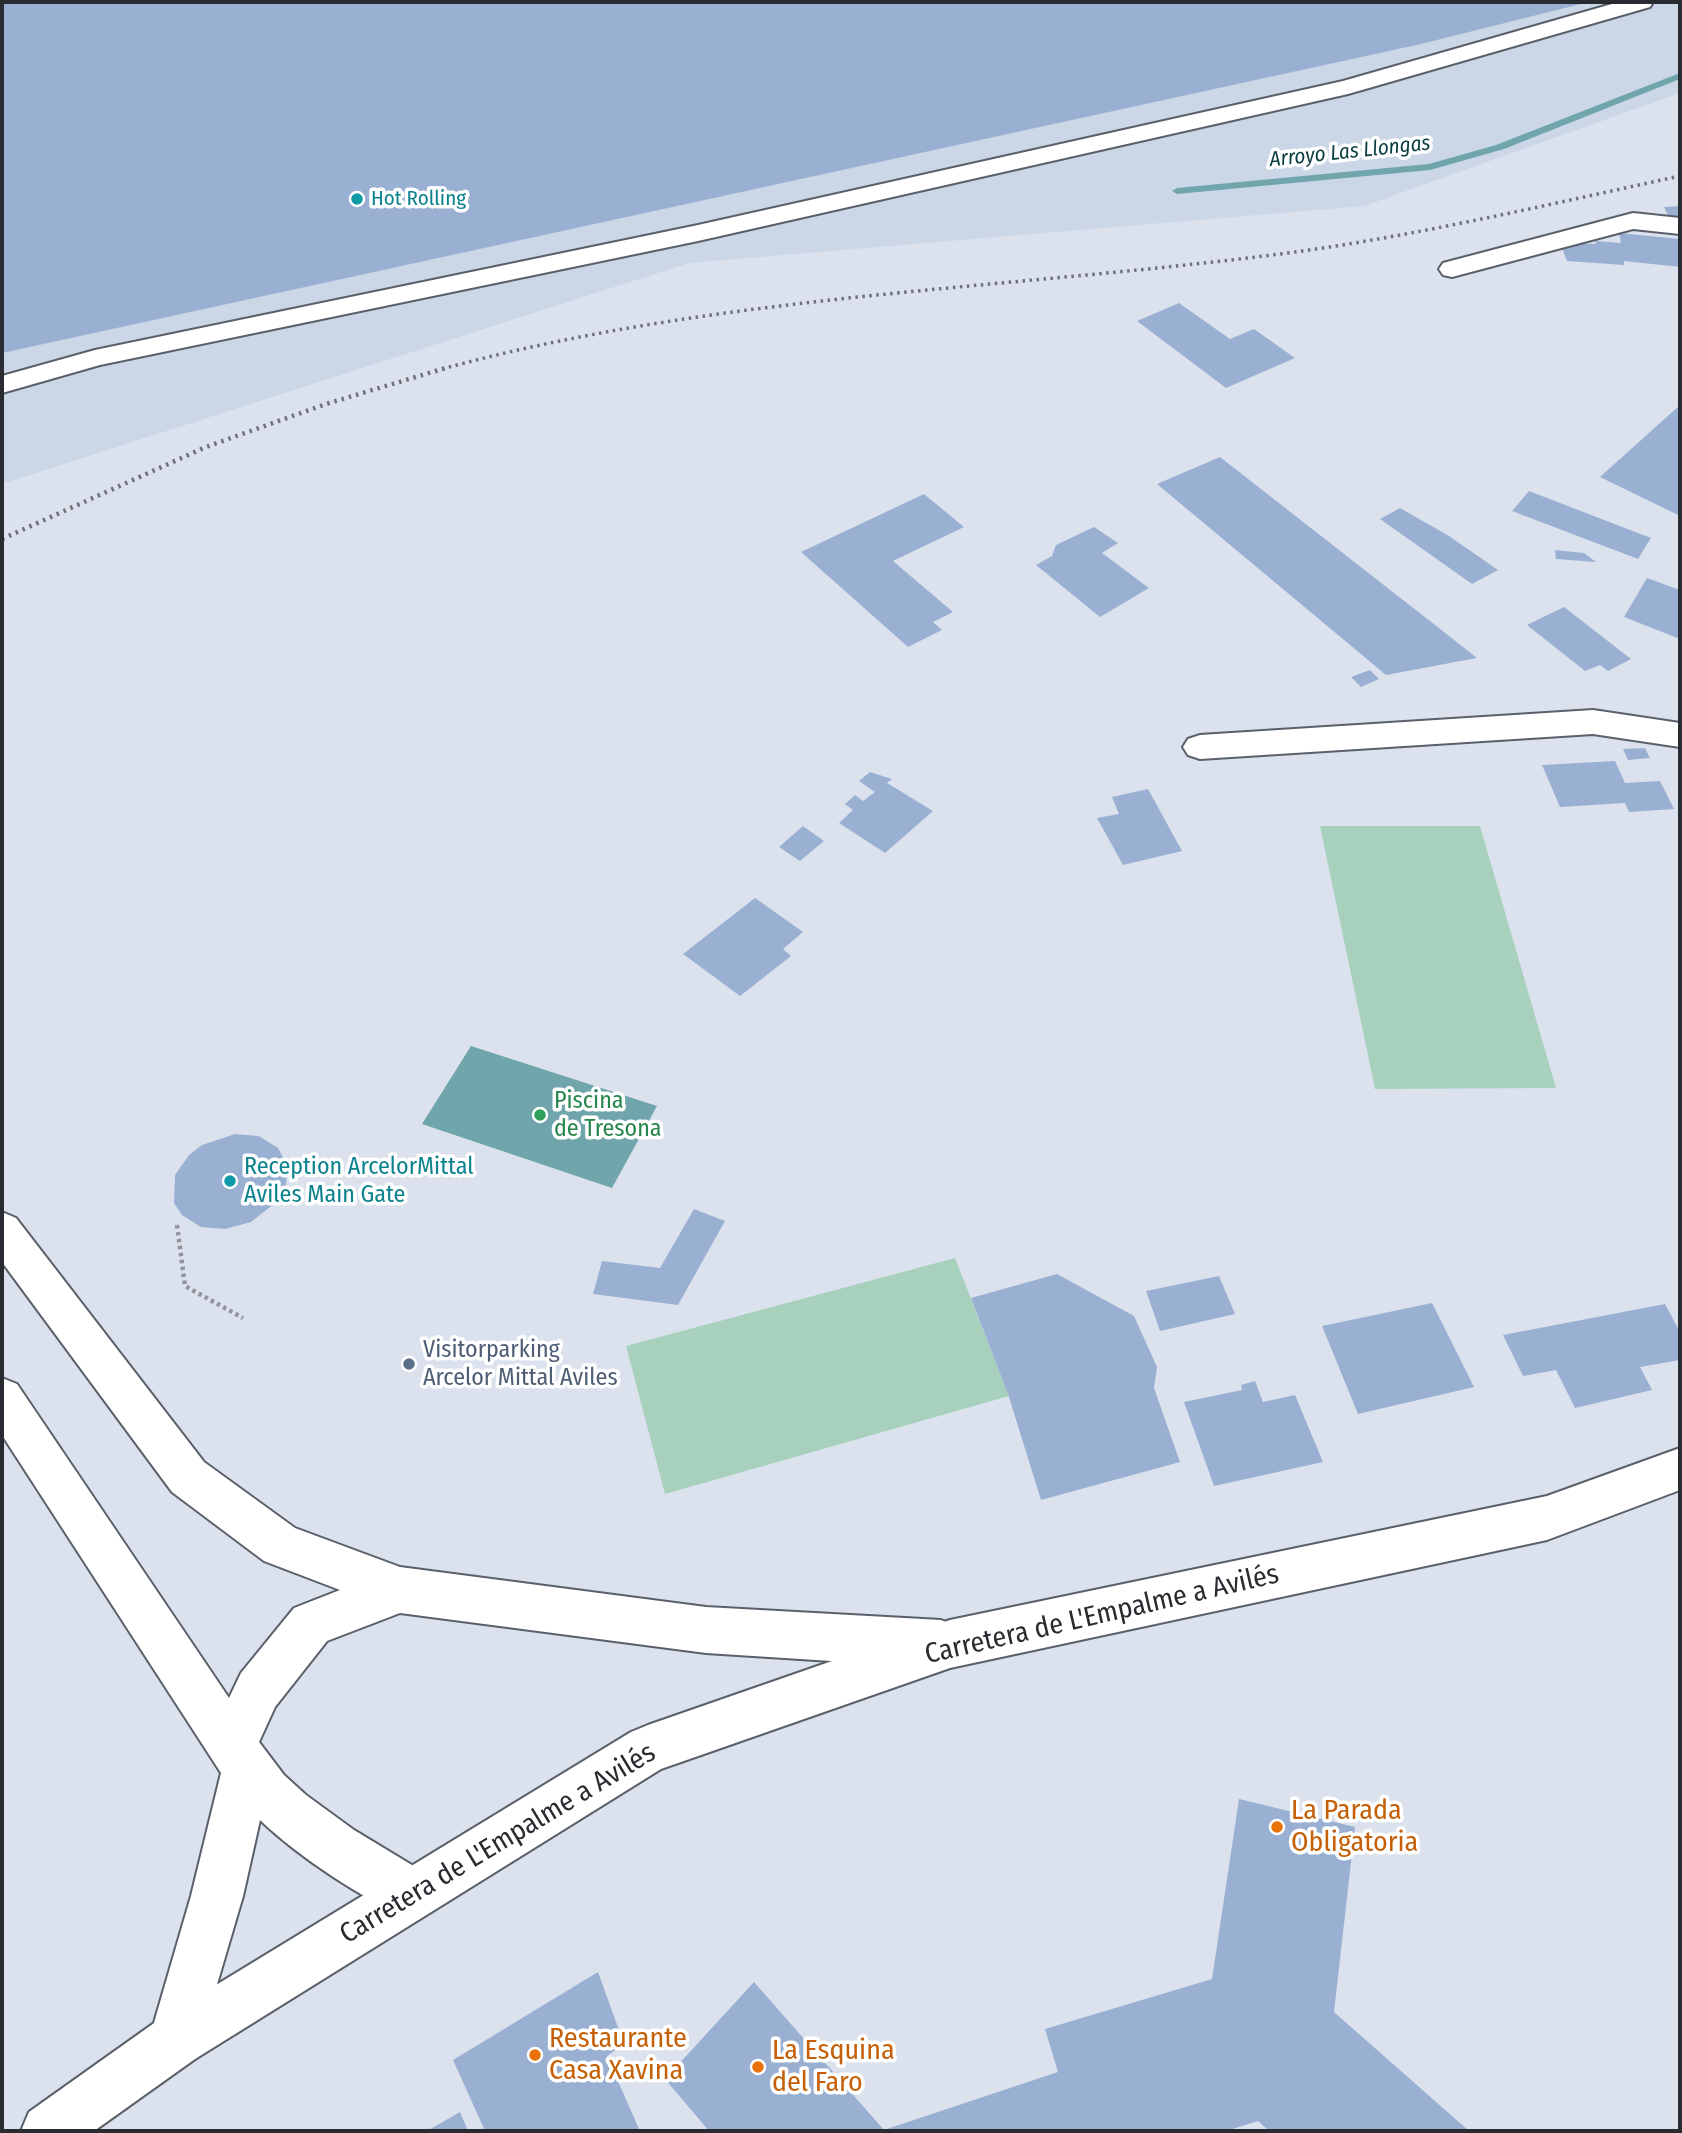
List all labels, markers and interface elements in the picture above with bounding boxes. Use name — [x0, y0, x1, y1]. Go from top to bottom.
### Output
water label: Arroyo Las Llongas — [1268, 131, 1432, 173]
place label: Hot Rolling — [371, 186, 466, 212]
marker: Hot Rolling — [349, 191, 365, 207]
place label: Piscina de Tresona — [554, 1087, 662, 1143]
marker: Piscina de Tresona — [532, 1107, 548, 1123]
place label: Reception ArcelorMittal Aviles Main Gate — [244, 1153, 474, 1209]
marker: Reception ArcelorMittal Aviles Main Gate — [222, 1173, 238, 1189]
place label: Visitorparking Arcelor Mittal Aviles — [423, 1336, 618, 1392]
marker: Visitorparking Arcelor Mittal Aviles — [401, 1356, 417, 1372]
street label: Carretera de L'Empalme a Avilés — [922, 1558, 1282, 1672]
street label: Carretera de L'Empalme a Avilés — [334, 1736, 662, 1952]
place label: La Parada Obligatoria — [1291, 1794, 1418, 1860]
marker: La Parada Obligatoria — [1269, 1819, 1285, 1835]
place label: Restaurante Casa Xavina — [549, 2022, 687, 2088]
place label: La Esquina del Faro — [772, 2034, 895, 2100]
marker: Restaurante Casa Xavina — [527, 2047, 543, 2063]
marker: La Esquina del Faro — [750, 2059, 766, 2075]

